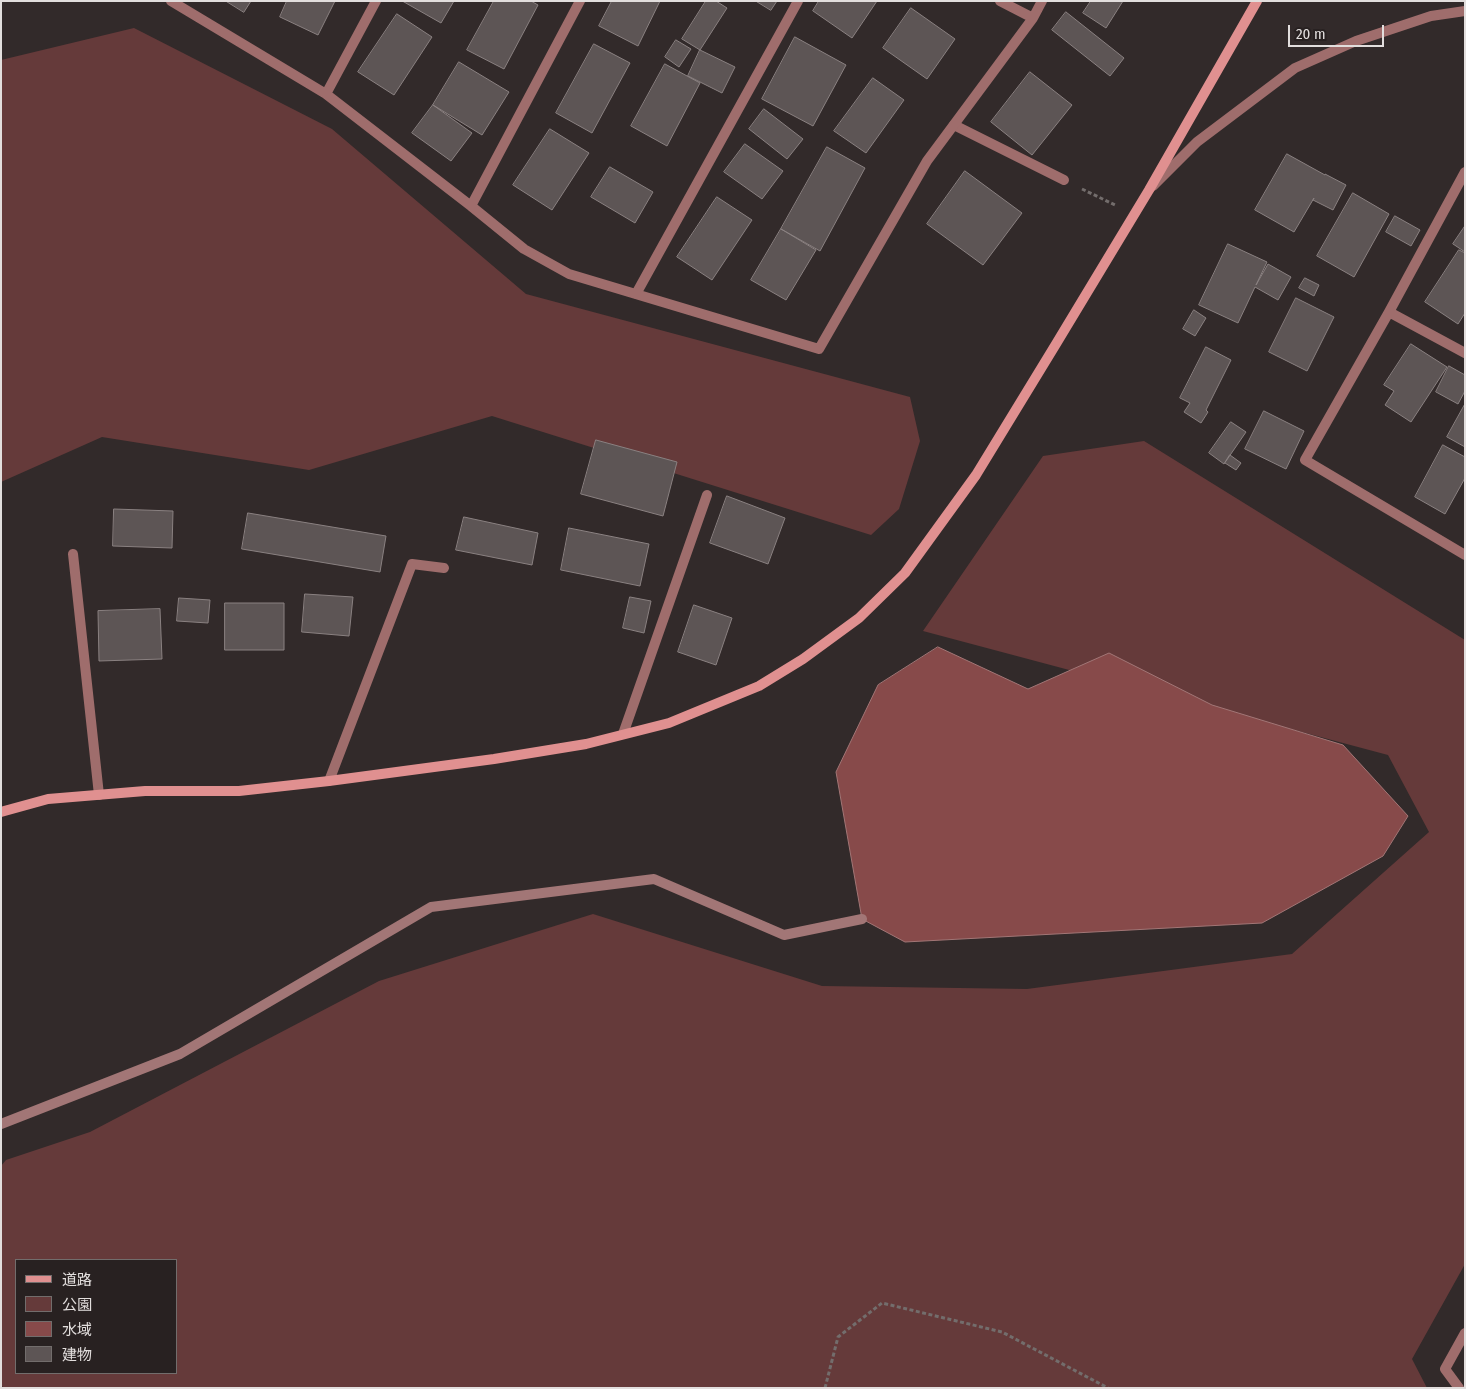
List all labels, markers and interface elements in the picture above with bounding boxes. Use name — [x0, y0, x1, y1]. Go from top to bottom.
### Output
scale bar — [1291, 15, 1387, 47]
text: 20 m — [1296, 25, 1326, 43]
legend — [15, 1259, 178, 1374]
text: 道路 — [62, 1271, 92, 1289]
text: 公園 — [62, 1296, 92, 1314]
text: 水域 — [62, 1321, 92, 1339]
text: 建物 — [62, 1346, 92, 1364]

